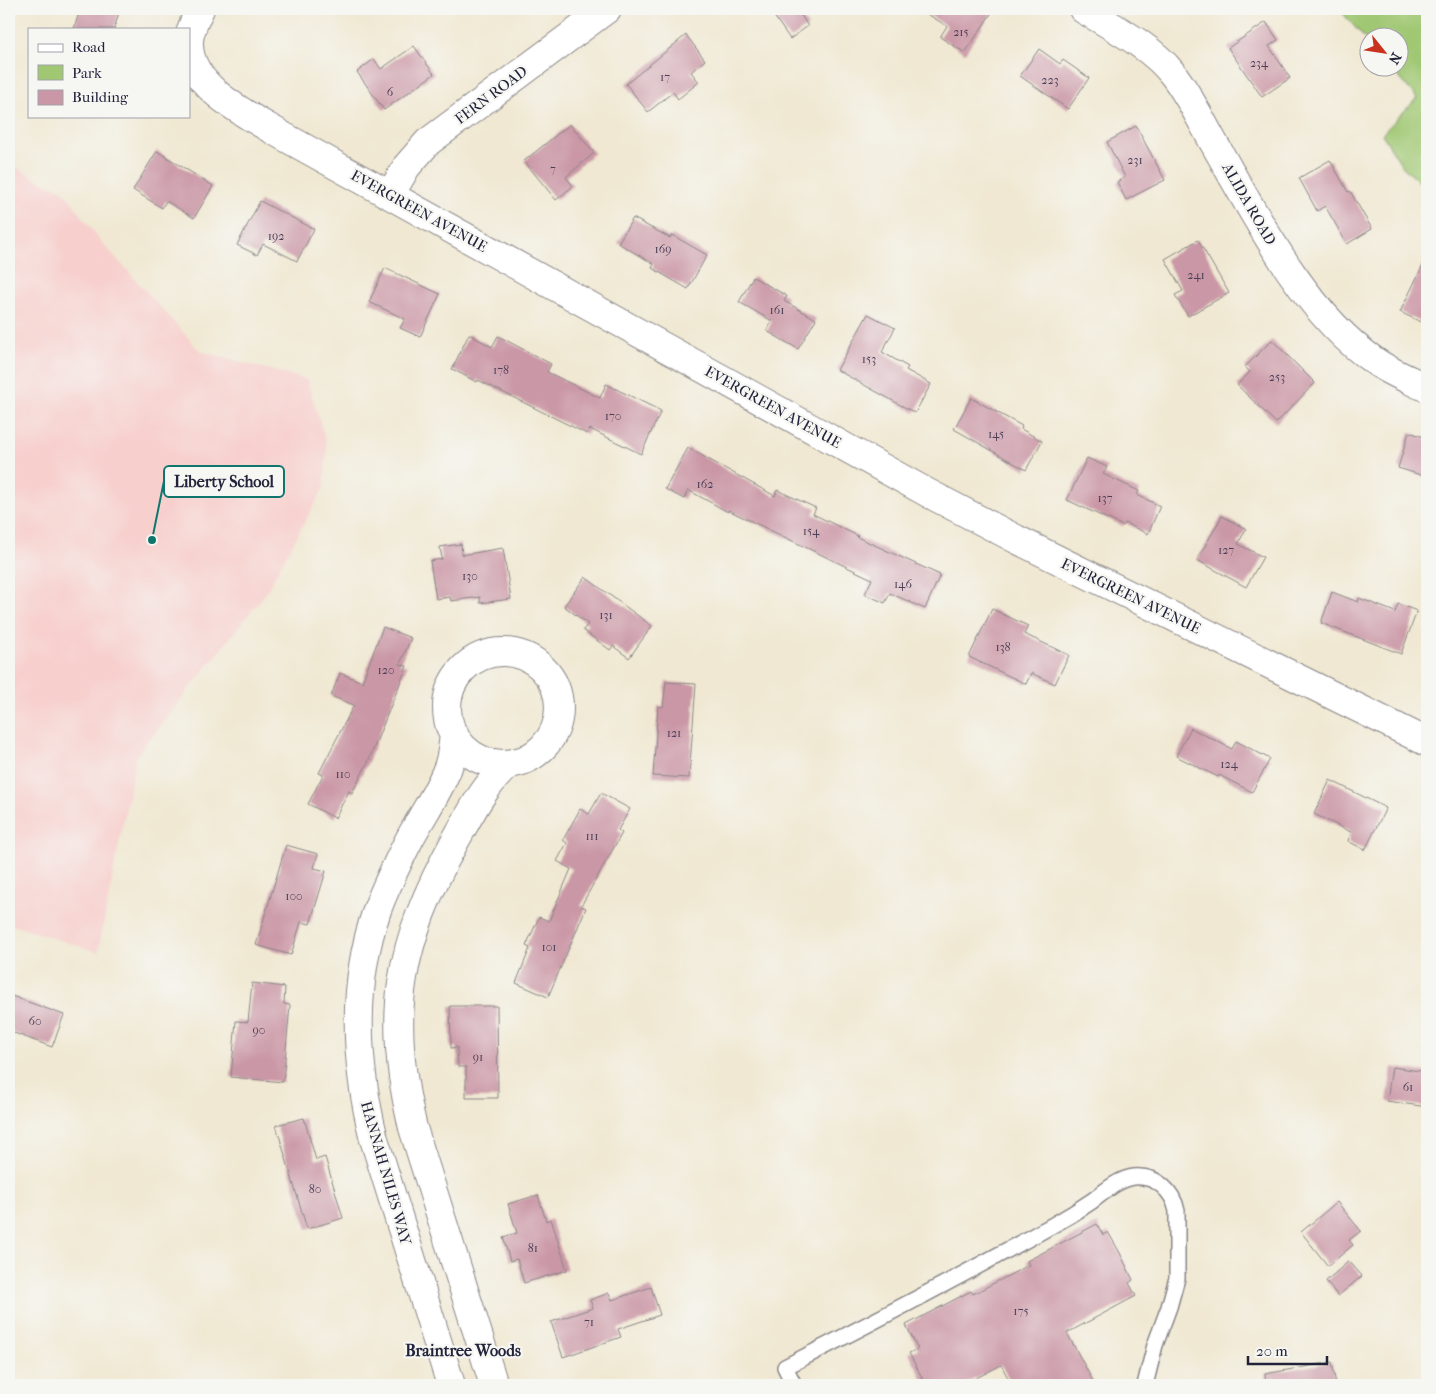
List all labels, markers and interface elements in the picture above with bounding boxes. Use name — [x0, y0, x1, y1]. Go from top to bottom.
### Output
house number: 215 — [953, 25, 969, 39]
legend — [28, 28, 190, 118]
north arrow — [1358, 28, 1408, 78]
text: Road — [72, 38, 106, 56]
text: N — [1385, 49, 1405, 67]
house number: 234 — [1250, 56, 1269, 70]
street label: FERN ROAD — [451, 62, 531, 128]
text: Park — [72, 64, 102, 82]
house number: 17 — [660, 70, 670, 84]
house number: 223 — [1041, 73, 1059, 87]
house number: 6 — [387, 85, 394, 99]
text: Building — [72, 88, 129, 106]
house number: 231 — [1127, 153, 1143, 167]
street label: ALIDA ROAD — [1218, 159, 1280, 248]
house number: 7 — [550, 162, 556, 176]
street label: EVERGREEN AVENUE — [348, 166, 490, 256]
house number: 192 — [268, 229, 284, 243]
house number: 169 — [654, 242, 672, 256]
house number: 241 — [1187, 268, 1205, 282]
house number: 161 — [770, 303, 784, 317]
house number: 153 — [862, 352, 876, 366]
street label: EVERGREEN AVENUE — [702, 362, 844, 452]
house number: 178 — [493, 363, 509, 377]
house number: 253 — [1269, 370, 1285, 384]
house number: 170 — [605, 409, 621, 423]
house number: 145 — [988, 427, 1004, 441]
callout: Liberty School — [164, 466, 284, 497]
text: Liberty School — [174, 472, 274, 492]
house number: 162 — [697, 477, 713, 491]
house number: 137 — [1098, 491, 1113, 505]
house number: 154 — [803, 524, 820, 538]
house number: 127 — [1218, 543, 1234, 557]
street label: EVERGREEN AVENUE — [1058, 554, 1204, 638]
house number: 130 — [462, 569, 478, 583]
house number: 146 — [894, 577, 912, 591]
house number: 131 — [599, 608, 613, 622]
house number: 138 — [995, 640, 1011, 654]
house number: 120 — [377, 663, 395, 677]
house number: 121 — [667, 726, 681, 740]
house number: 124 — [1220, 757, 1239, 771]
house number: 110 — [335, 767, 351, 781]
house number: 111 — [586, 829, 598, 843]
house number: 100 — [285, 889, 303, 903]
house number: 101 — [541, 940, 557, 954]
house number: 60 — [28, 1014, 42, 1028]
house number: 90 — [253, 1023, 265, 1037]
house number: 91 — [473, 1050, 483, 1064]
house number: 61 — [1403, 1080, 1413, 1094]
street label: HANNAH NILES WAY — [357, 1099, 415, 1248]
house number: 80 — [309, 1182, 321, 1196]
house number: 81 — [528, 1241, 538, 1255]
house number: 175 — [1013, 1304, 1029, 1318]
house number: 71 — [584, 1315, 594, 1329]
scale bar — [1248, 1334, 1327, 1366]
district label: Braintree Woods — [405, 1341, 521, 1360]
text: 20 m — [1256, 1342, 1288, 1360]

